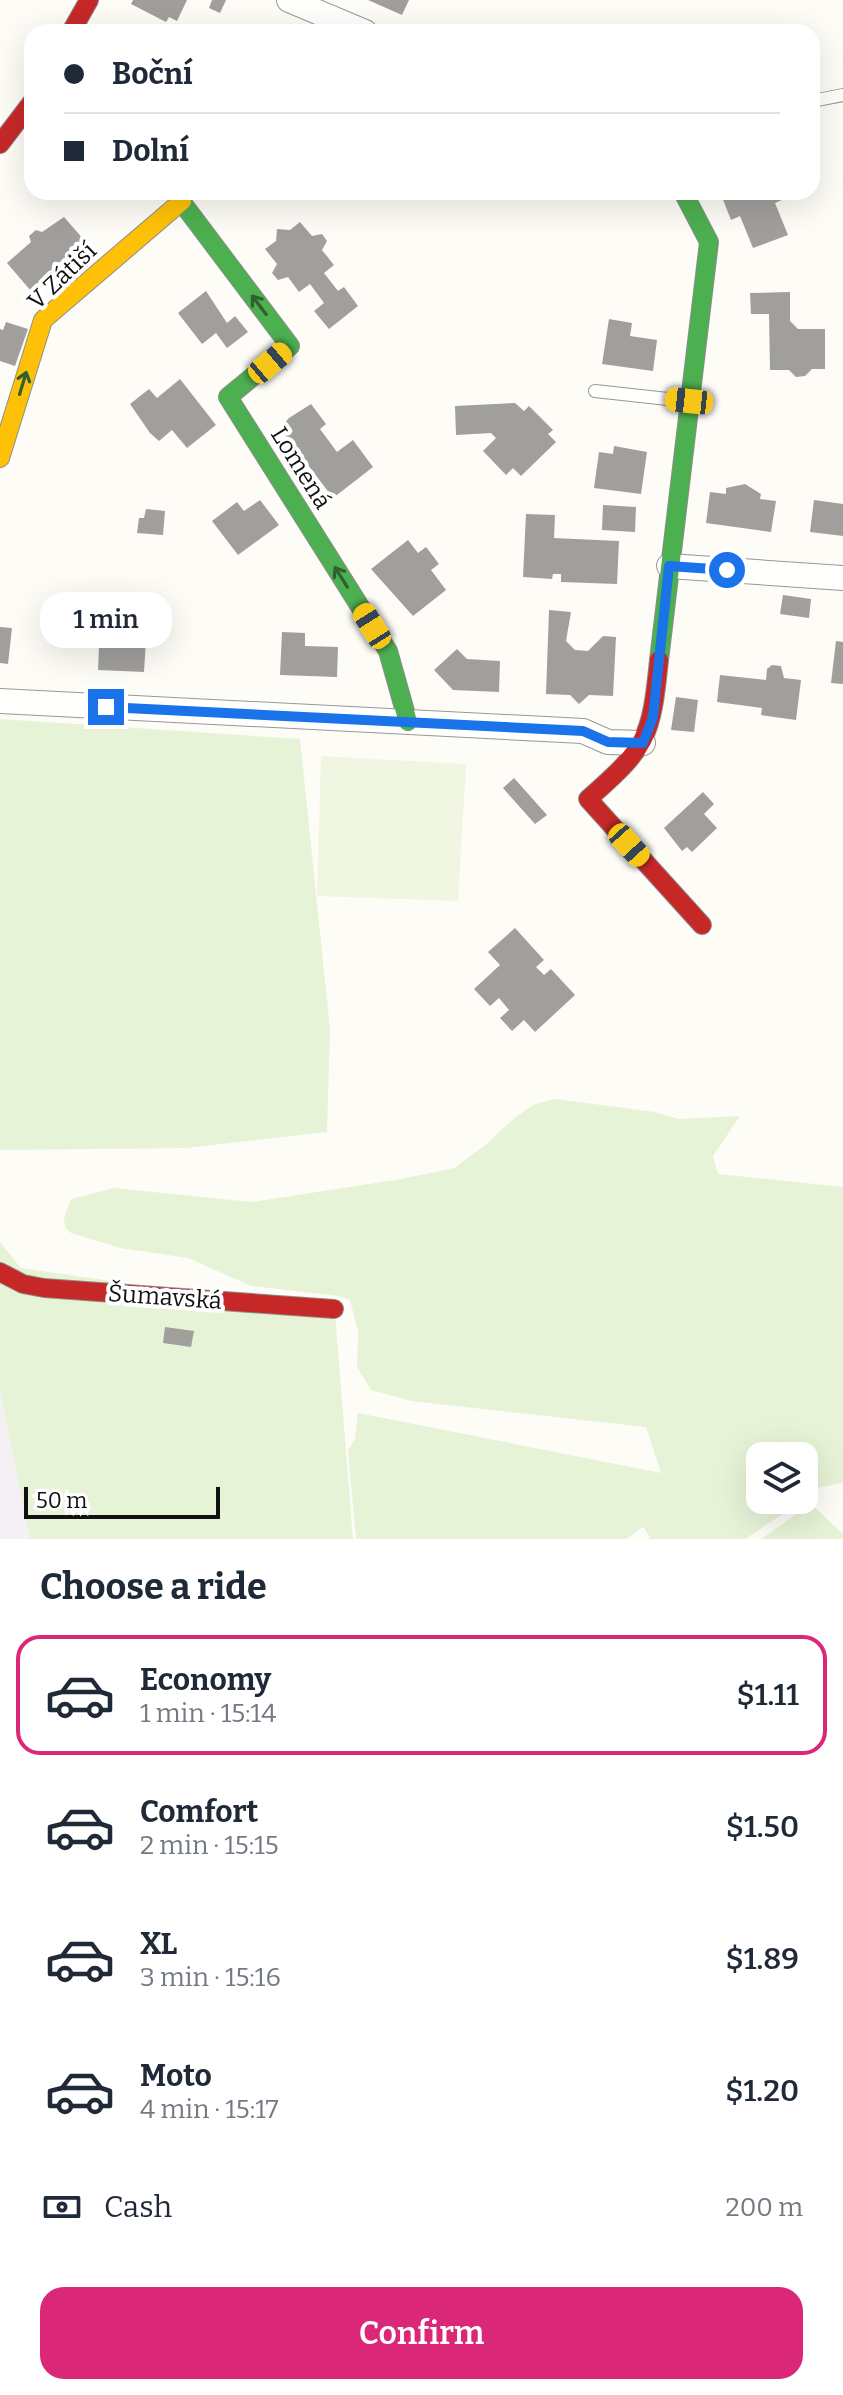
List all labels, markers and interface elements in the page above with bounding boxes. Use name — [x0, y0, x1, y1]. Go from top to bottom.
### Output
text: Boční — [112, 56, 193, 92]
text: Dolní — [112, 133, 189, 169]
street label: V Zátiší — [22, 237, 102, 315]
one-way arrow — [251, 295, 268, 316]
car — [244, 338, 296, 388]
one-way arrow — [16, 371, 31, 397]
car — [664, 387, 714, 415]
street label: Lomená — [265, 422, 337, 514]
route start — [709, 552, 745, 588]
one-way arrow — [332, 566, 348, 589]
callout: 1 min — [40, 591, 172, 647]
car — [349, 599, 395, 653]
text: 1 min — [73, 604, 139, 635]
route end — [88, 689, 124, 725]
car — [604, 819, 654, 871]
street label: Šumavská — [107, 1278, 223, 1315]
map controls — [746, 1442, 818, 1514]
button: layers — [746, 1442, 818, 1514]
scale bar — [24, 1483, 220, 1519]
text: 50 m — [36, 1487, 87, 1514]
text: Choose a ride — [40, 1565, 267, 1609]
icon: car — [44, 1659, 116, 1731]
text: Economy — [140, 1662, 271, 1698]
text: $1.11 — [737, 1677, 799, 1713]
text: 1 min · 15:14 — [140, 1698, 276, 1729]
icon: car — [44, 1791, 116, 1863]
text: Comfort — [140, 1794, 258, 1830]
text: $1.50 — [726, 1809, 799, 1845]
text: 2 min · 15:15 — [140, 1830, 279, 1861]
icon: car — [44, 1923, 116, 1995]
text: XL — [140, 1926, 177, 1962]
text: $1.89 — [725, 1941, 799, 1977]
text: 3 min · 15:16 — [140, 1962, 281, 1993]
icon: car — [44, 2055, 116, 2127]
text: Moto — [140, 2058, 212, 2094]
text: $1.20 — [725, 2073, 799, 2109]
text: 4 min · 15:17 — [140, 2094, 279, 2125]
icon: cash — [40, 2185, 84, 2229]
text: Cash — [104, 2189, 172, 2225]
text: 200 m — [726, 2192, 803, 2223]
button: Confirm — [40, 2287, 803, 2379]

